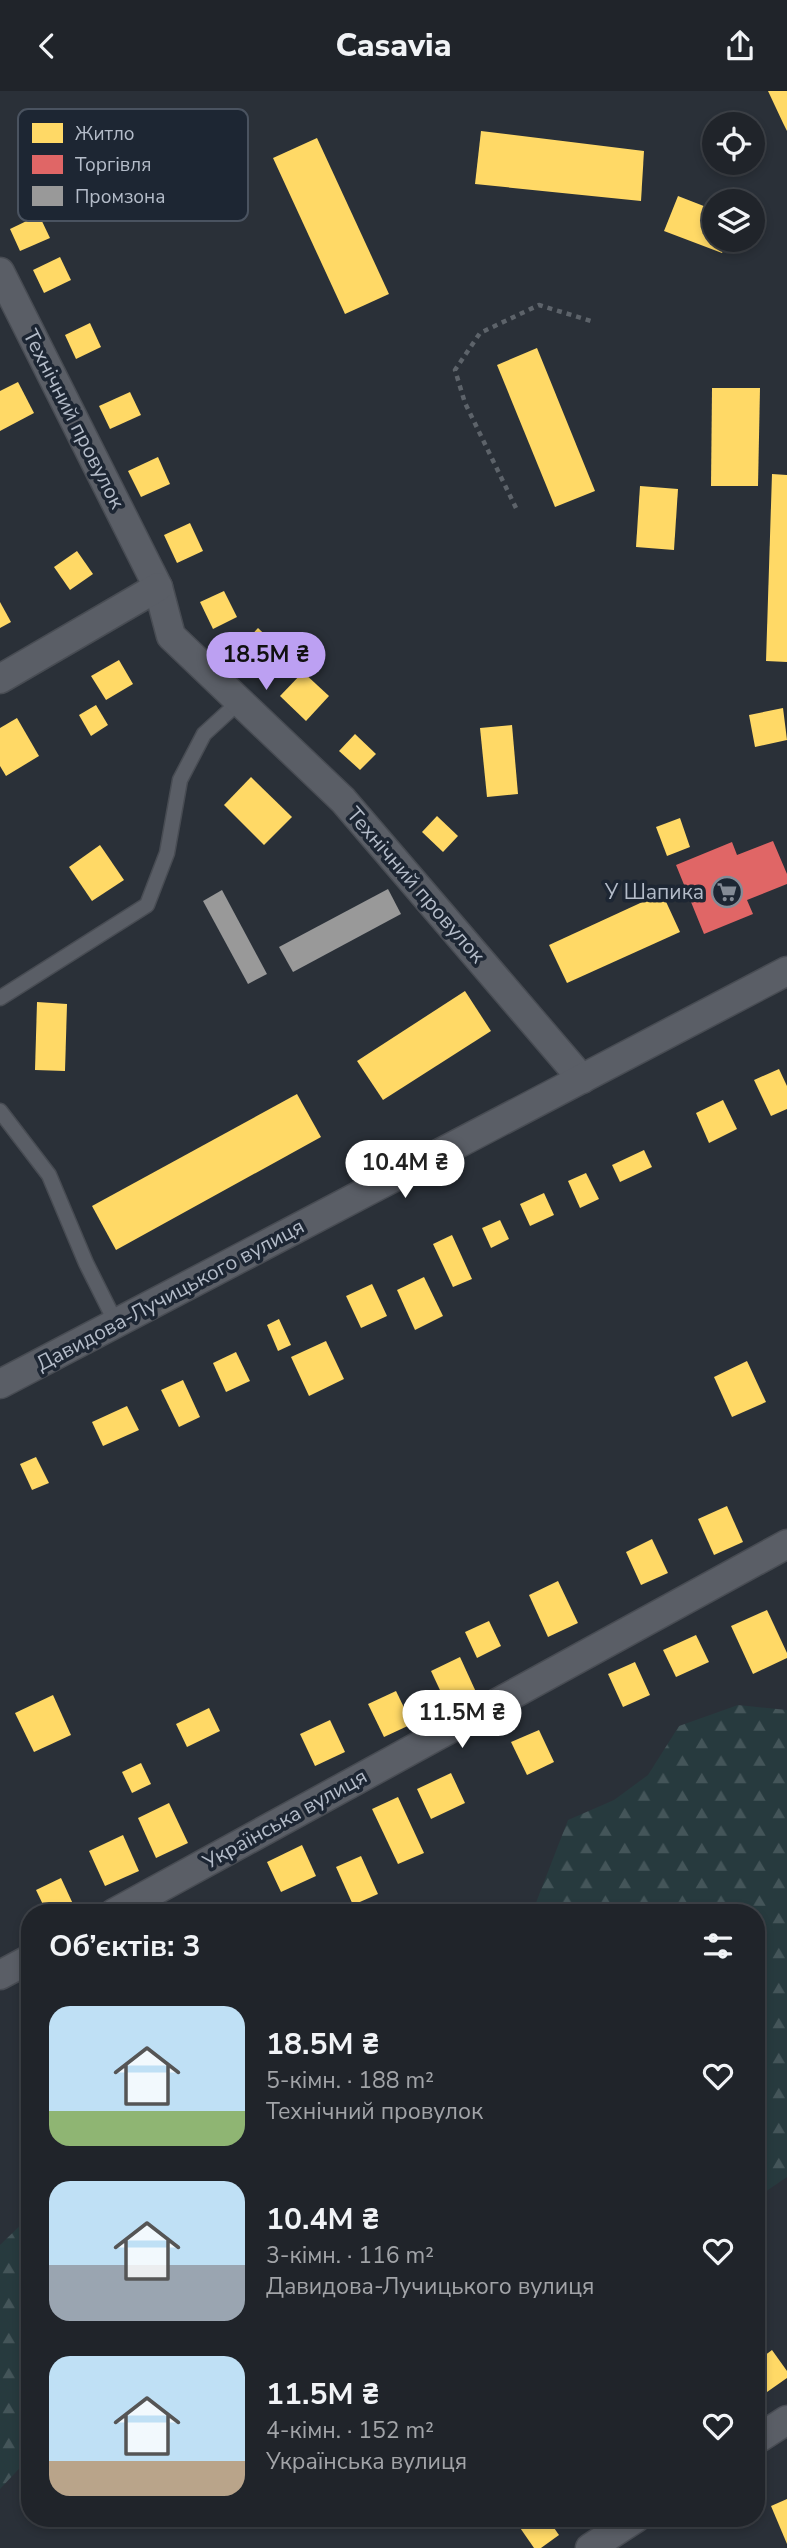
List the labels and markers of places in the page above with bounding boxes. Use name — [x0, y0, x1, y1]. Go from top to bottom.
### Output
pin: 18.5M ₴ — [201, 633, 331, 692]
supermarket icon: У Шапика — [710, 875, 744, 909]
place label: У Шапика — [604, 878, 704, 906]
pin: 10.4M ₴ — [340, 1141, 470, 1200]
pin: 11.5M ₴ — [397, 1691, 527, 1750]

